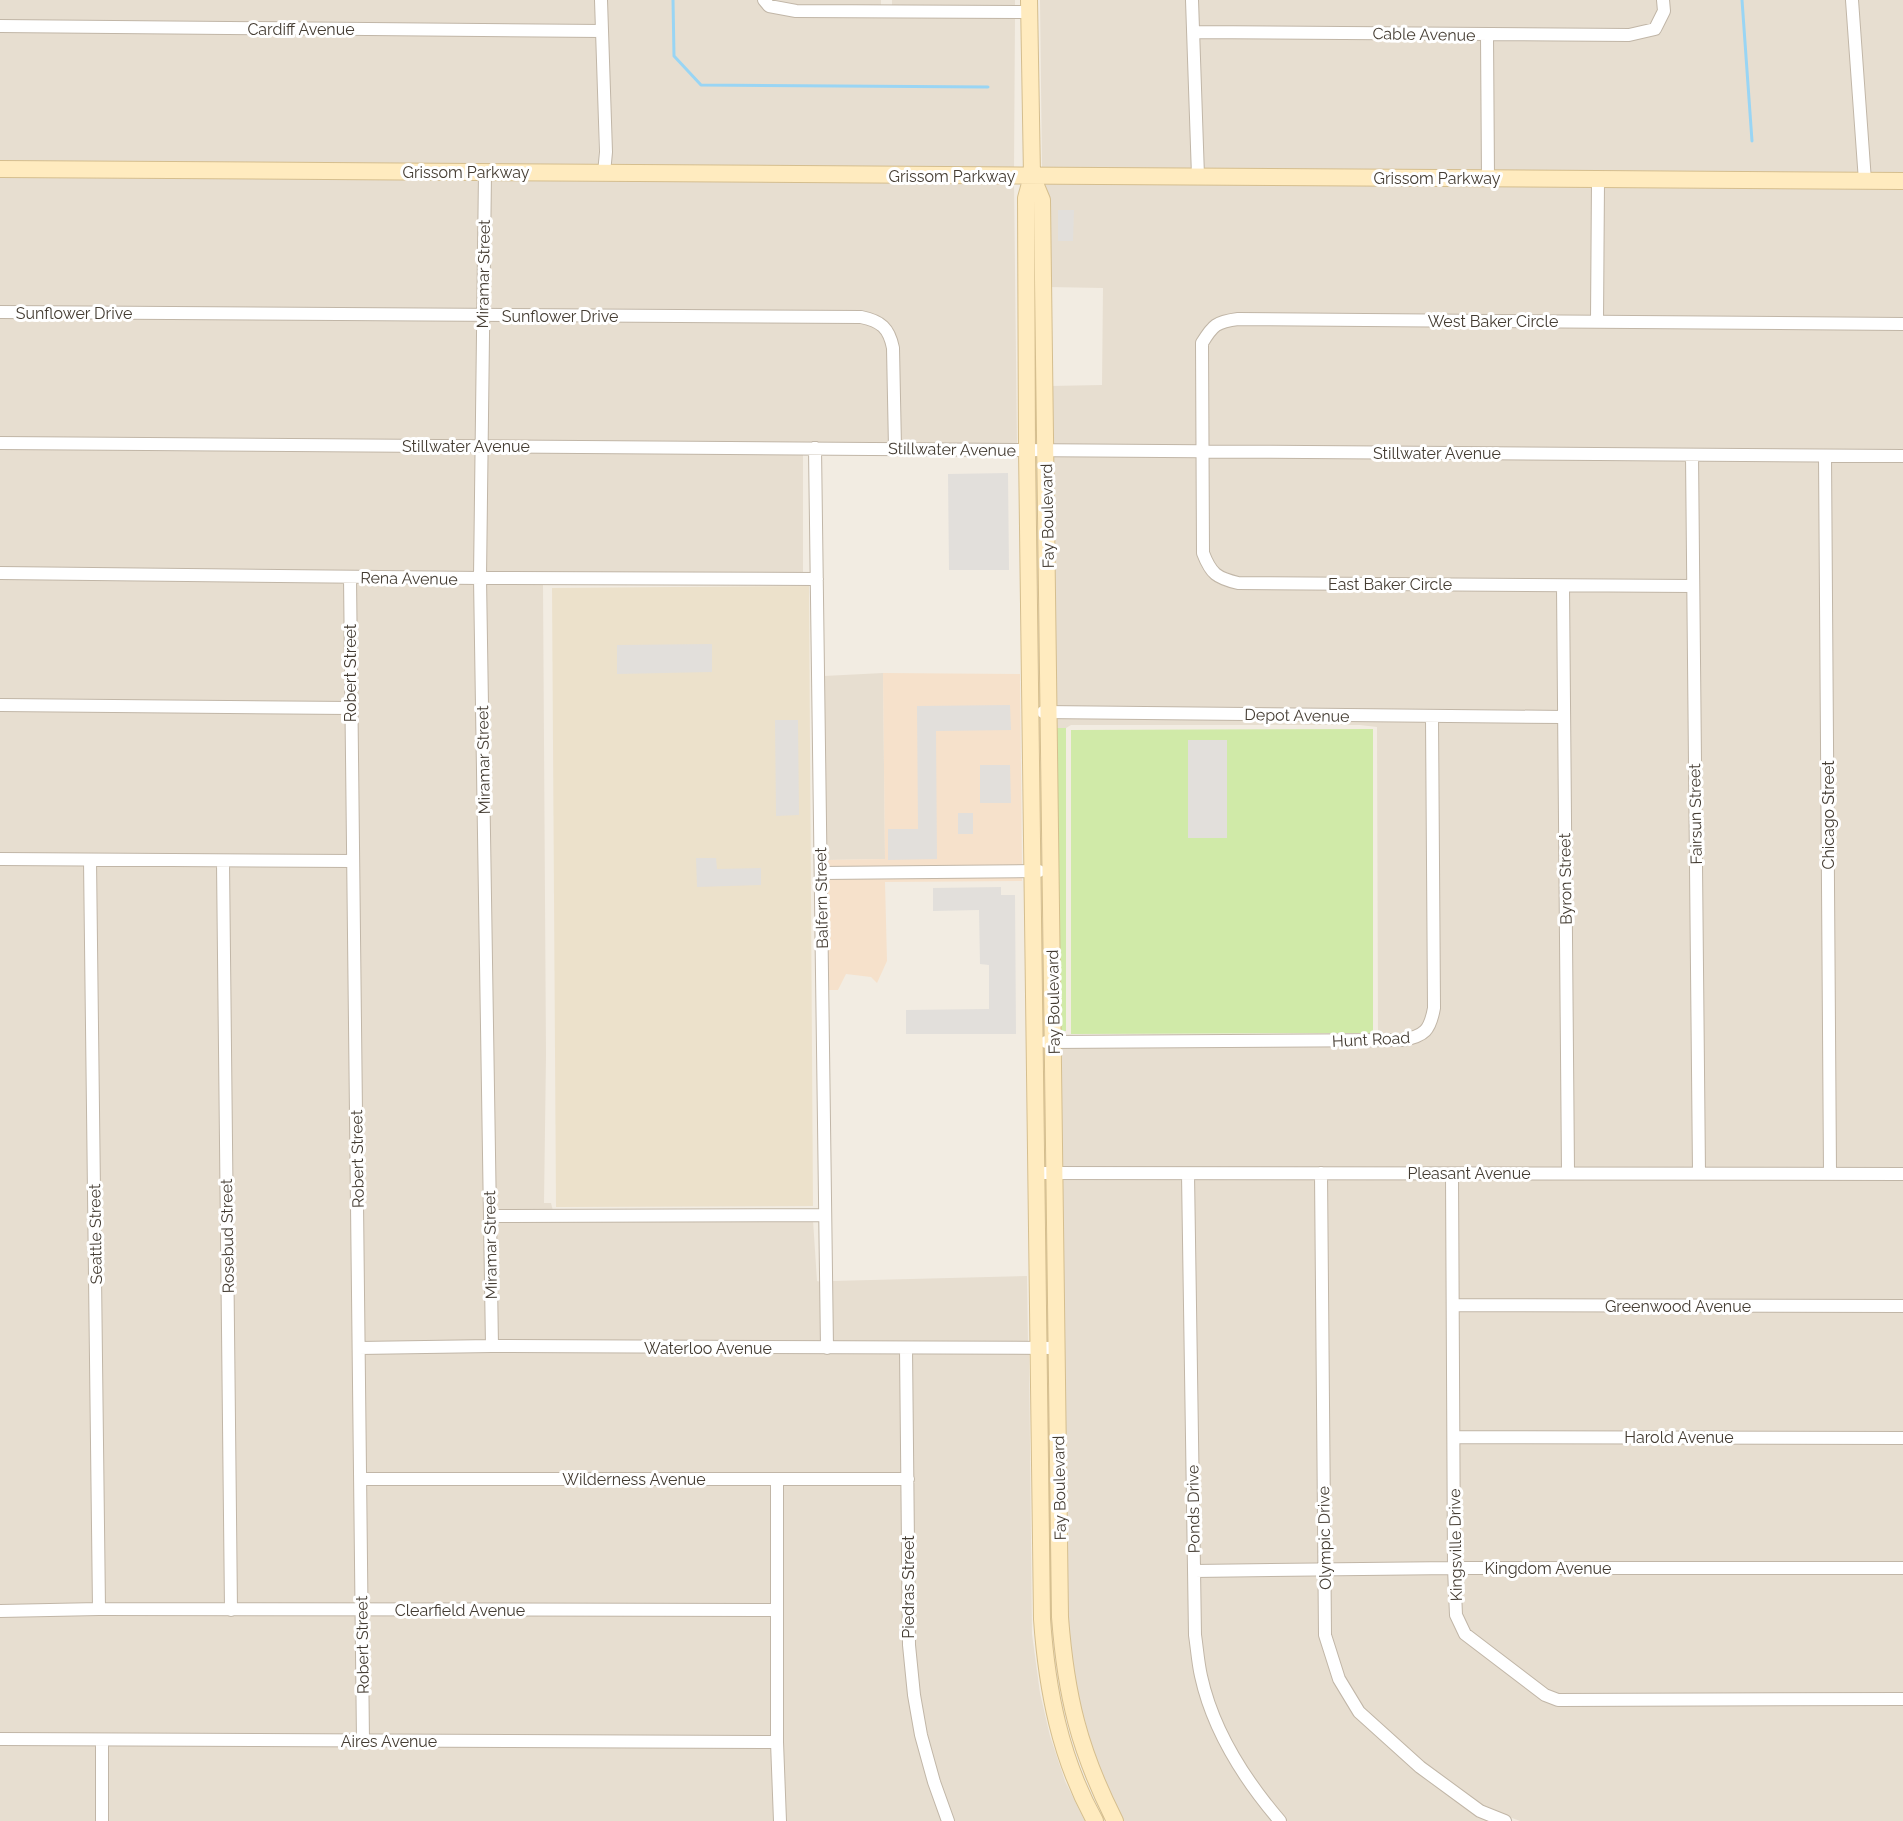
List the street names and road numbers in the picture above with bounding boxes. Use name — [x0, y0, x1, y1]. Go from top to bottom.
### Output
street label: Cardiff Avenue — [247, 20, 355, 39]
street label: Cable Avenue — [1372, 24, 1476, 45]
street label: Grissom Parkway — [403, 163, 530, 182]
street label: Grissom Parkway — [889, 167, 1016, 186]
street label: Grissom Parkway — [1374, 169, 1501, 188]
street label: Miramar Street — [473, 219, 494, 329]
street label: Sunflower Drive — [16, 304, 132, 323]
street label: Sunflower Drive — [502, 307, 618, 326]
street label: West Baker Circle — [1428, 312, 1558, 331]
street label: Stillwater Avenue — [402, 437, 530, 456]
street label: Stillwater Avenue — [888, 439, 1016, 460]
street label: Stillwater Avenue — [1373, 444, 1501, 463]
street label: Fay Boulevard — [1037, 463, 1058, 569]
street label: Rena Avenue — [360, 568, 458, 589]
street label: East Baker Circle — [1328, 575, 1452, 594]
street label: Robert Street — [341, 623, 360, 722]
street label: Miramar Street — [473, 705, 494, 815]
street label: Depot Avenue — [1244, 705, 1350, 726]
street label: Chicago Street — [1819, 760, 1838, 870]
street label: Fairsun Street — [1685, 763, 1706, 865]
street label: Byron Street — [1555, 832, 1576, 925]
street label: Balfern Street — [811, 846, 832, 949]
street label: Fay Boulevard — [1043, 949, 1064, 1055]
street label: Hunt Road — [1331, 1028, 1411, 1051]
street label: Robert Street — [347, 1109, 368, 1208]
street label: Pleasant Avenue — [1407, 1164, 1531, 1183]
street label: Rosebud Street — [217, 1178, 238, 1293]
street label: Seattle Street — [85, 1183, 106, 1284]
street label: Miramar Street — [480, 1190, 501, 1300]
street label: Greenwood Avenue — [1605, 1297, 1751, 1316]
street label: Waterloo Avenue — [644, 1339, 772, 1358]
street label: Harold Avenue — [1624, 1428, 1734, 1447]
street label: Fay Boulevard — [1049, 1435, 1070, 1541]
street label: Ponds Drive — [1183, 1465, 1204, 1553]
street label: Wilderness Avenue — [562, 1470, 706, 1489]
street label: Olympic Drive — [1314, 1486, 1335, 1590]
street label: Kingsville Drive — [1445, 1488, 1466, 1602]
street label: Piedras Street — [899, 1535, 918, 1639]
street label: Kingdom Avenue — [1485, 1559, 1611, 1578]
street label: Robert Street — [352, 1595, 373, 1694]
street label: Clearfield Avenue — [395, 1601, 525, 1620]
street label: Aires Avenue — [341, 1732, 437, 1751]

